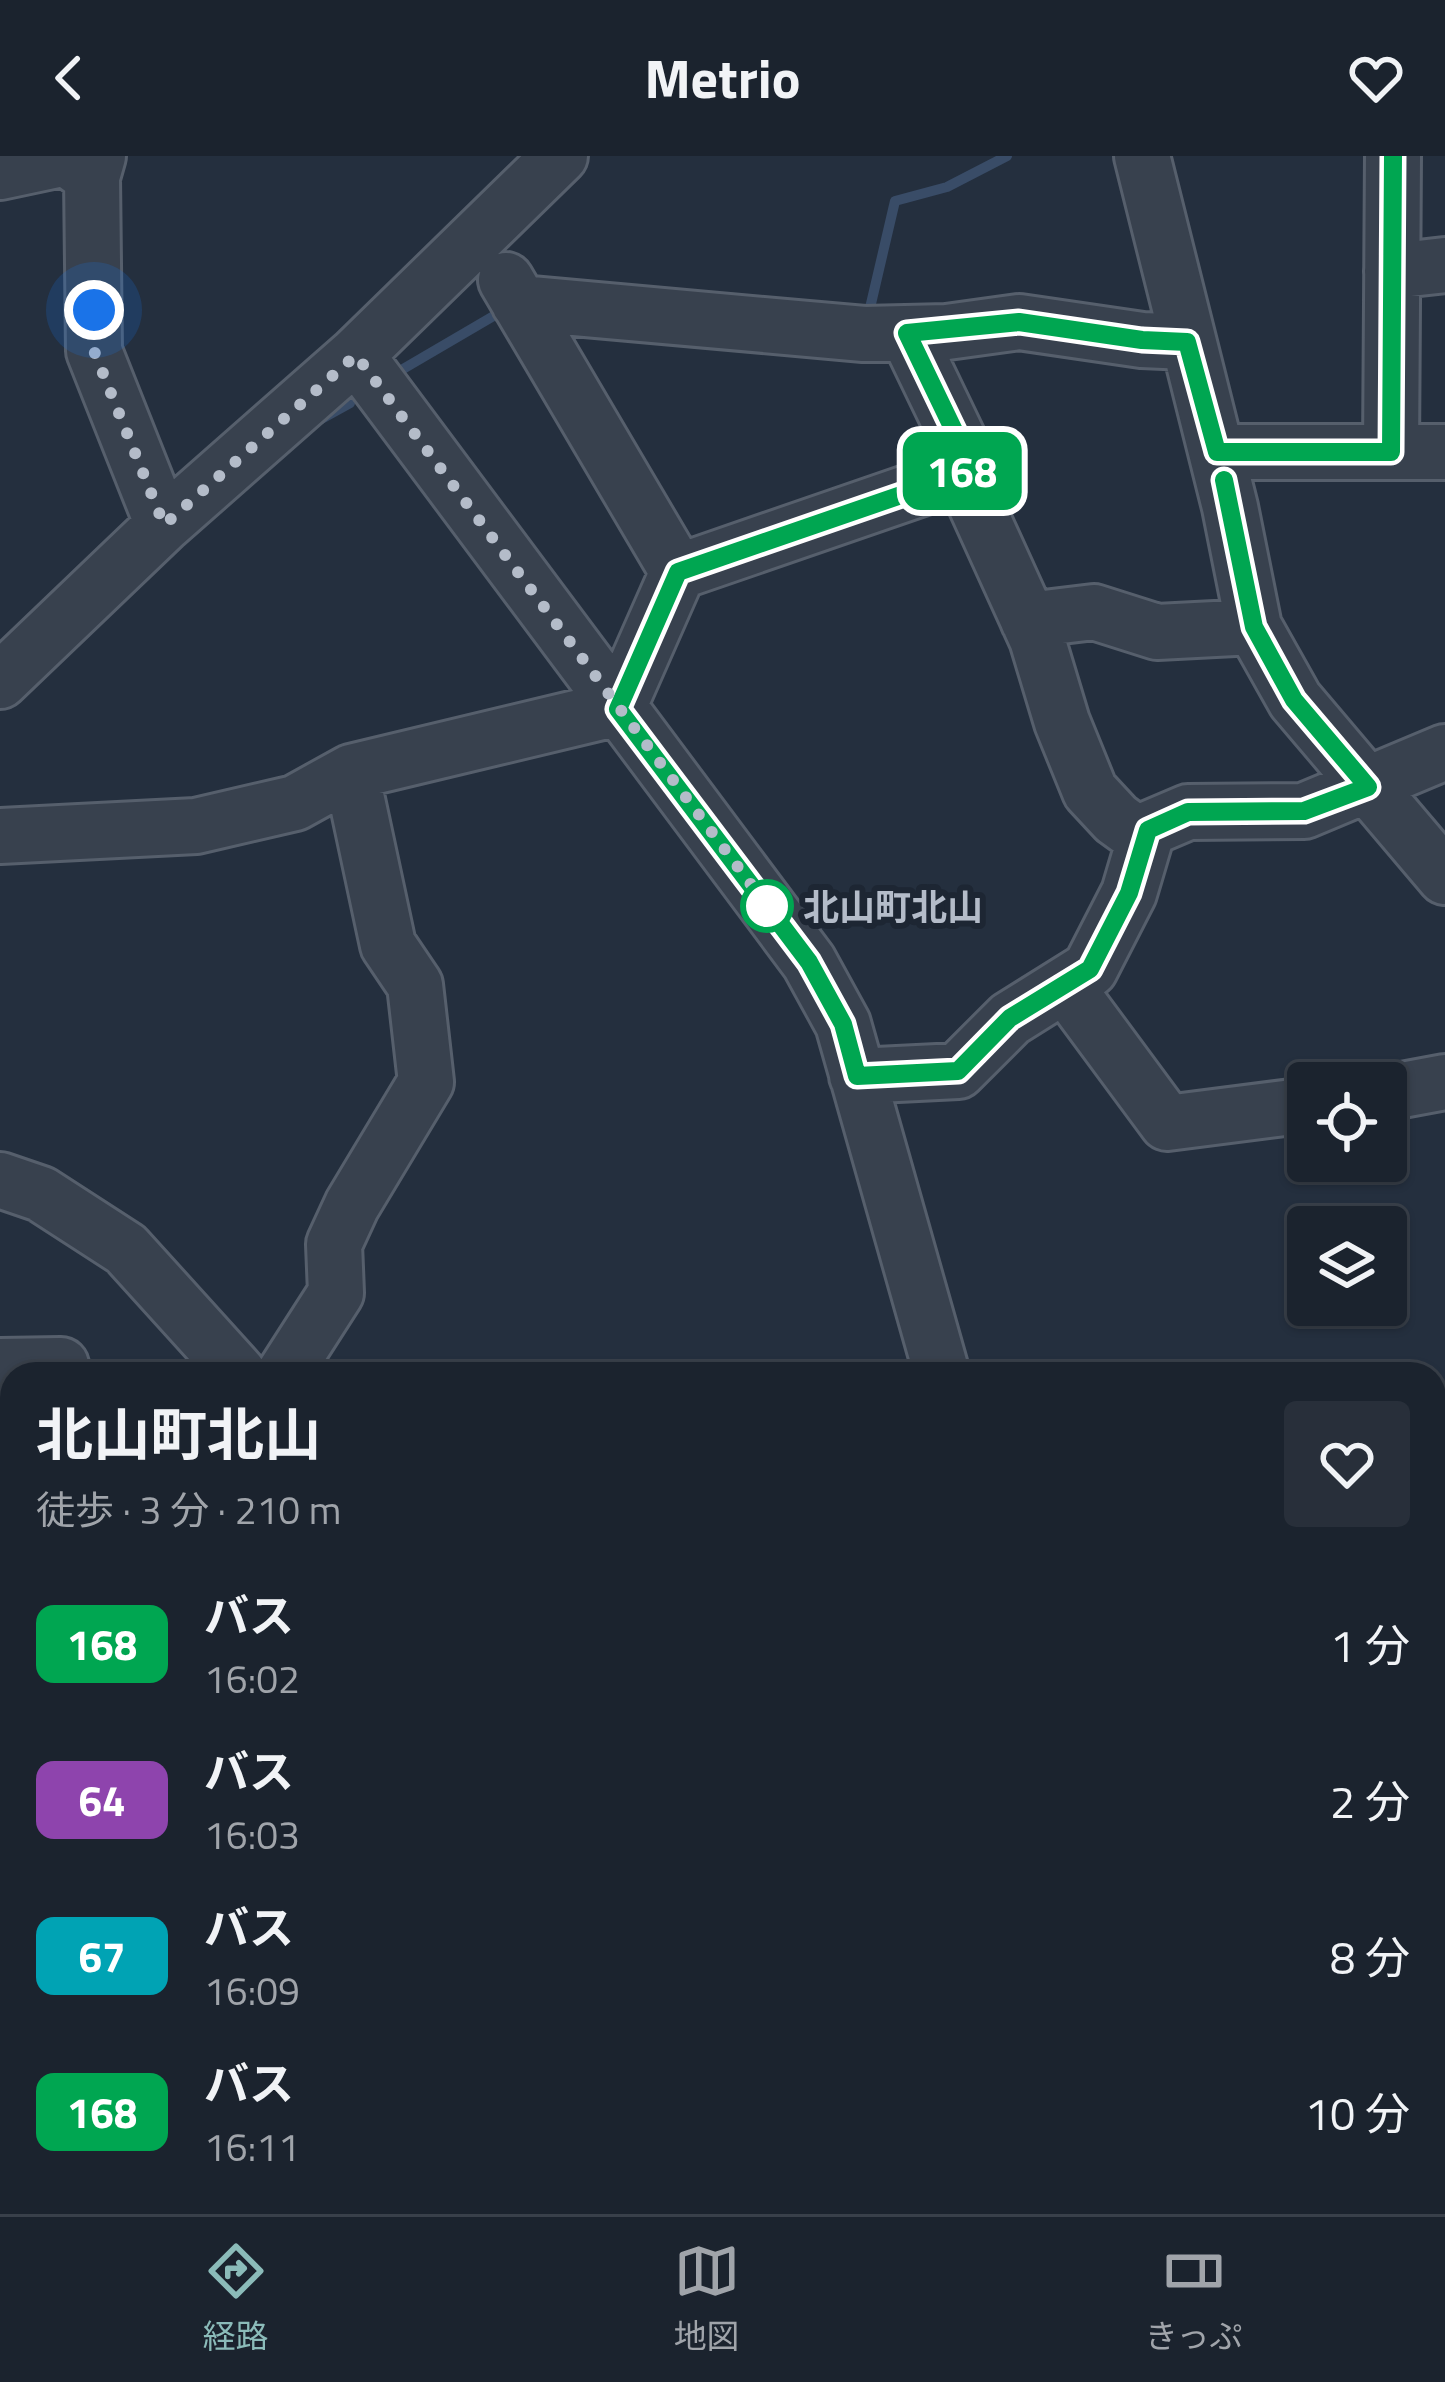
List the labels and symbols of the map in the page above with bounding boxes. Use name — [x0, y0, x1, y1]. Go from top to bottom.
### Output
your location — [64, 280, 124, 340]
line badge: 168 — [893, 432, 1031, 510]
place label: 北山町北山 — [803, 879, 983, 934]
marker: 北山町北山 — [742, 881, 792, 931]

